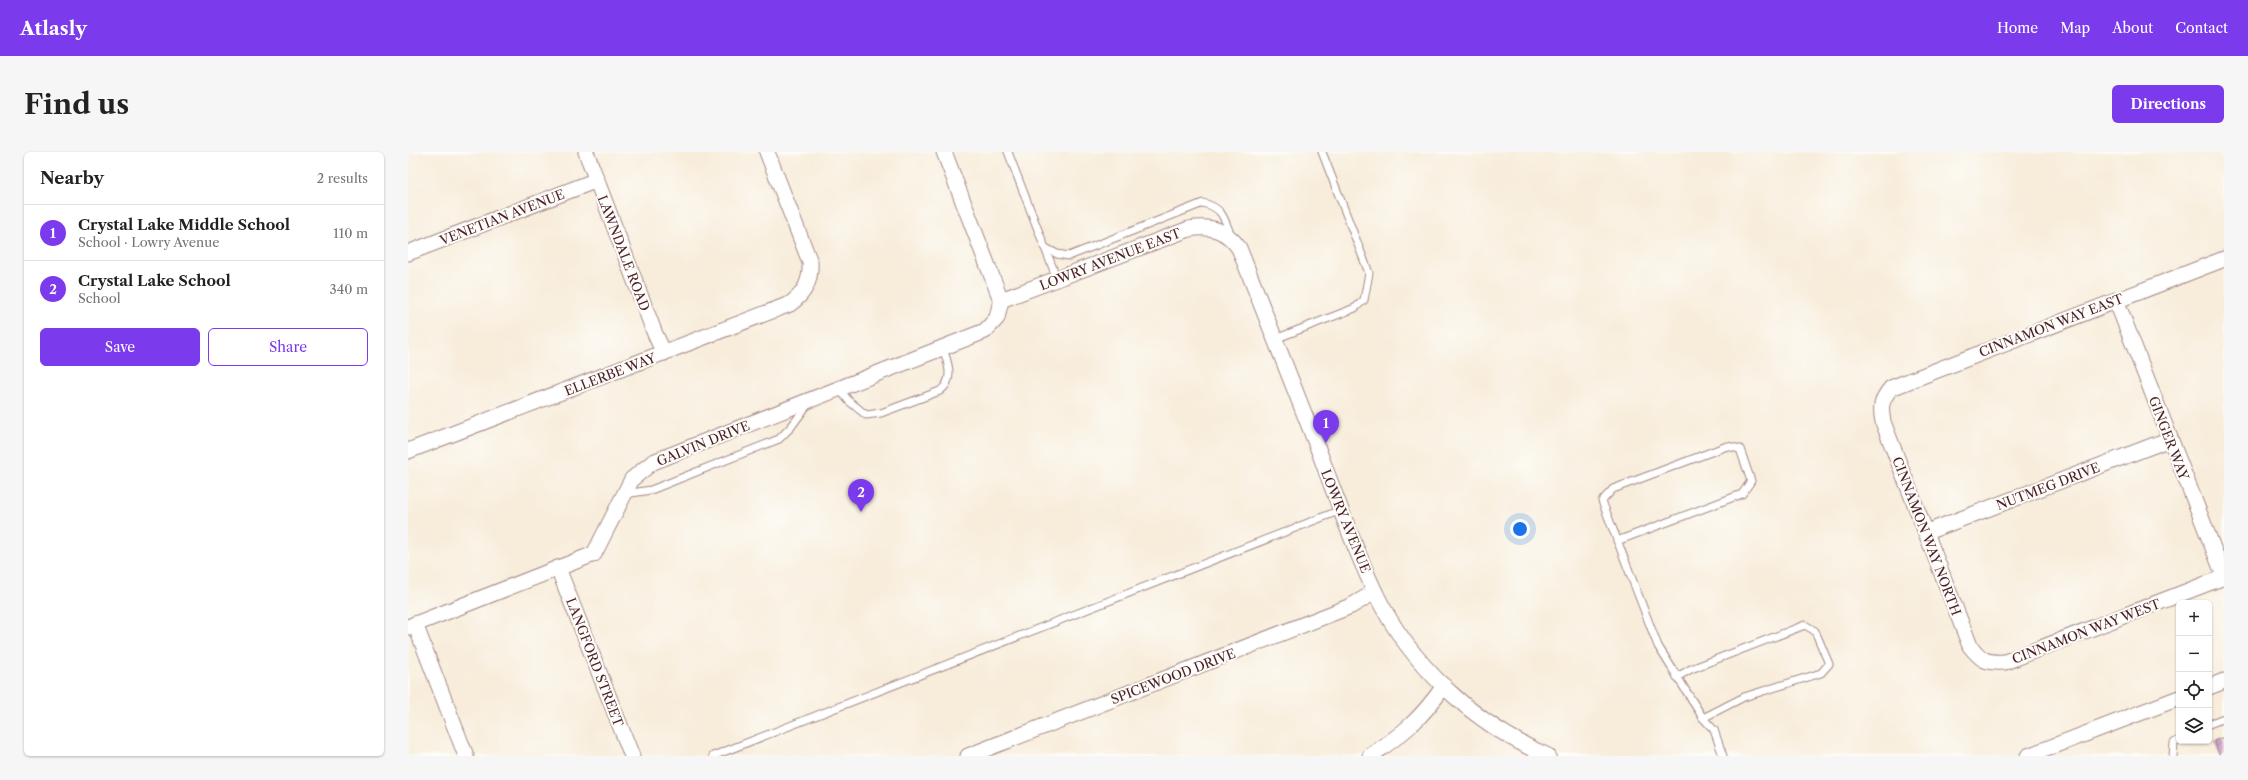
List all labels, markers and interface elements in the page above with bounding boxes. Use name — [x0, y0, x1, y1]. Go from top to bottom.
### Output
text: Atlasly — [20, 17, 87, 40]
text: Home — [1997, 19, 2038, 37]
text: Map — [2060, 19, 2090, 37]
text: About — [2112, 19, 2153, 37]
text: Contact — [2175, 19, 2228, 37]
button: Directions — [2112, 85, 2224, 123]
text: Find us — [24, 87, 129, 121]
text: Nearby — [40, 168, 104, 188]
text: 2 results — [317, 170, 368, 186]
street label: VENETIAN AVENUE — [436, 186, 567, 249]
street label: LAWNDALE ROAD — [595, 193, 653, 313]
text: Crystal Lake Middle School — [78, 215, 290, 234]
text: 1 — [50, 225, 56, 241]
text: 110 m — [333, 225, 368, 241]
street label: LOWRY AVENUE EAST — [1037, 225, 1183, 293]
text: School · Lowry Avenue — [78, 234, 219, 250]
text: Crystal Lake School — [78, 271, 231, 290]
text: 2 — [49, 281, 57, 297]
text: 340 m — [330, 281, 368, 297]
text: School — [78, 290, 121, 306]
street label: CINNAMON WAY EAST — [1976, 290, 2126, 360]
button: Save — [40, 328, 200, 366]
button: Share — [208, 328, 368, 366]
street label: ELLERBE WAY — [562, 349, 659, 399]
street label: GINGER WAY — [2146, 394, 2193, 483]
pin: 1 — [1313, 410, 1339, 443]
street label: GALVIN DRIVE — [654, 417, 752, 469]
street label: CINNAMON WAY NORTH — [1889, 454, 1965, 618]
street label: NUTMEG DRIVE — [1994, 459, 2102, 513]
street label: LOWRY AVENUE — [1318, 467, 1374, 575]
pin: 2 — [848, 479, 874, 512]
your location — [1510, 519, 1530, 539]
street label: LANGFORD STREET — [563, 595, 627, 729]
street label: CINNAMON WAY WEST — [2010, 595, 2163, 667]
map controls — [2176, 600, 2212, 744]
button: + — [2176, 600, 2212, 636]
button: − — [2176, 636, 2212, 672]
street label: SPICEWOOD DRIVE — [1108, 645, 1238, 707]
button: locate — [2176, 672, 2212, 708]
button: layers — [2176, 708, 2212, 744]

